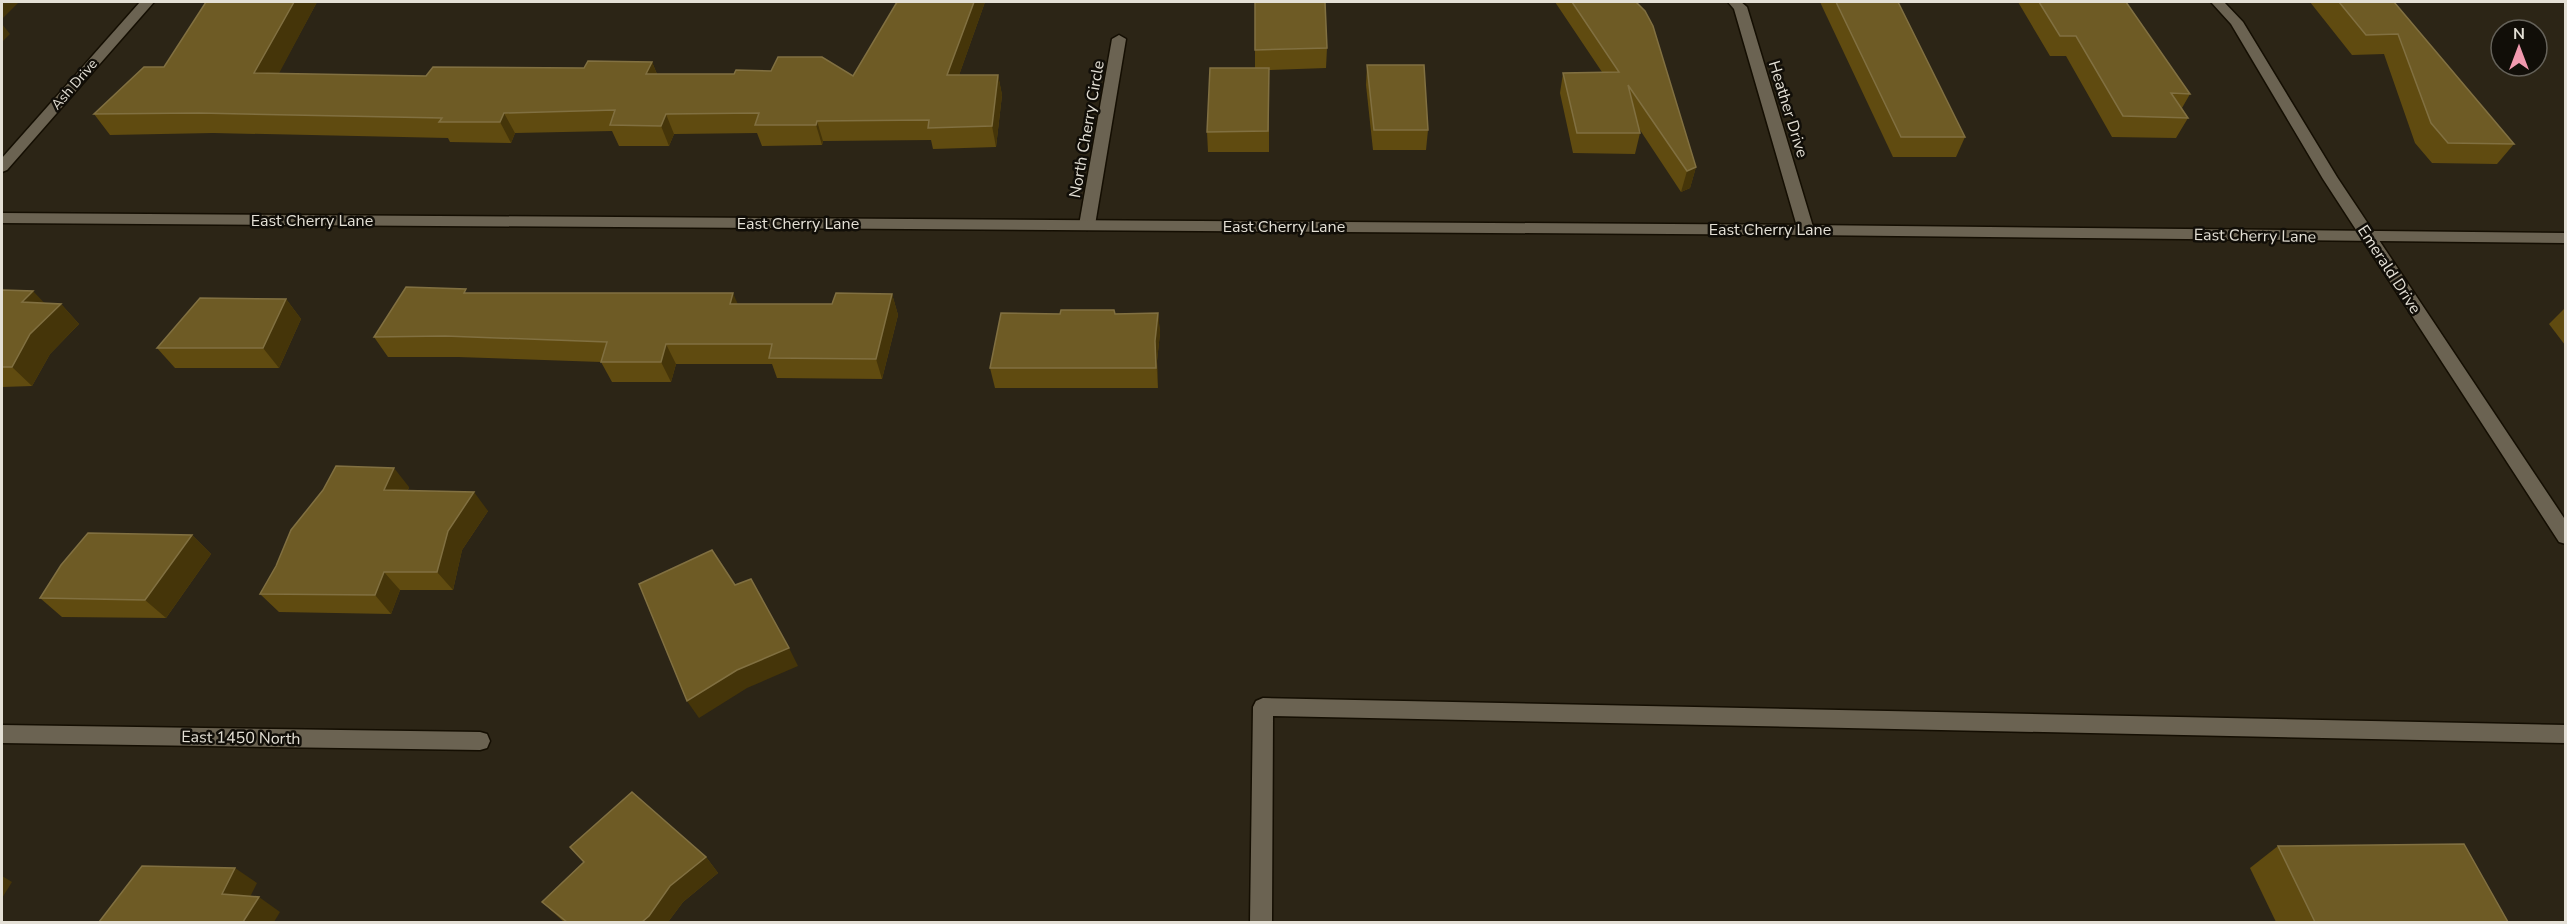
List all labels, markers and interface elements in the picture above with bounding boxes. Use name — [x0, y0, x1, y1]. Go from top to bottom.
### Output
north arrow — [2489, 18, 2549, 78]
text: N — [2513, 23, 2525, 45]
street label: Ash Drive — [47, 55, 102, 114]
street label: Heather Drive — [1763, 58, 1813, 160]
street label: North Cherry Circle — [1064, 59, 1110, 200]
street label: East Cherry Lane — [251, 210, 373, 232]
street label: East Cherry Lane — [737, 213, 859, 235]
street label: East Cherry Lane — [1223, 216, 1345, 238]
street label: East Cherry Lane — [1709, 219, 1831, 241]
street label: Emerald Drive — [2352, 221, 2426, 318]
street label: East Cherry Lane — [2194, 224, 2316, 248]
street label: East 1450 North — [181, 726, 301, 750]

